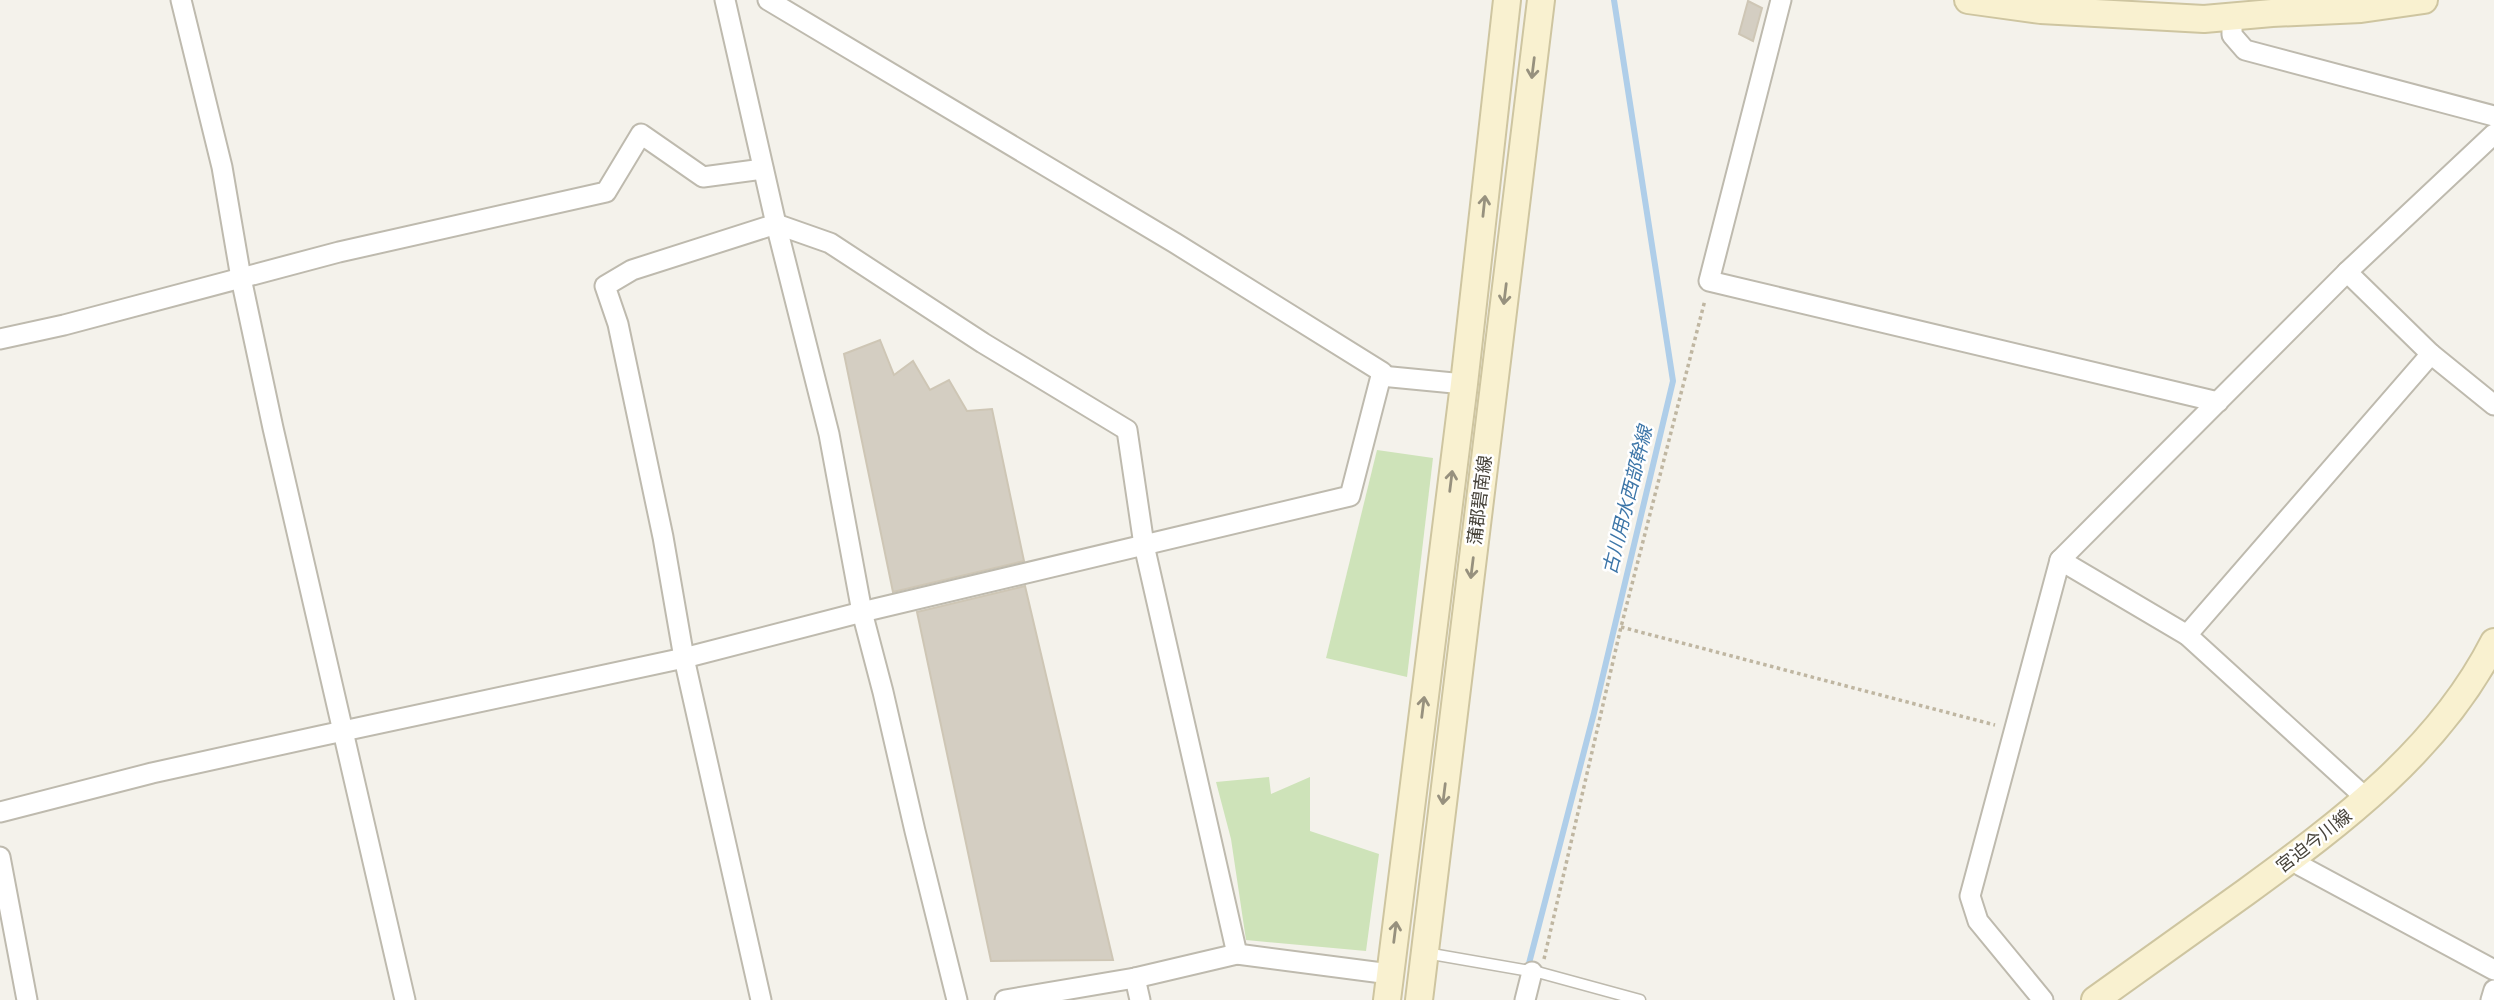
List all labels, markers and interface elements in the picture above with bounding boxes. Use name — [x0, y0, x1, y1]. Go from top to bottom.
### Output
one-way arrow — [1526, 56, 1539, 79]
one-way arrow — [1477, 195, 1490, 218]
one-way arrow — [1499, 282, 1512, 304]
water label: 古川用水西部幹線 — [1598, 422, 1658, 577]
street label: 蒲郡碧南線 — [1464, 454, 1496, 546]
one-way arrow — [1445, 470, 1458, 493]
one-way arrow — [1465, 556, 1478, 579]
one-way arrow — [1417, 696, 1430, 718]
one-way arrow — [1438, 782, 1451, 805]
street label: 宮迫今川線 — [2272, 805, 2356, 877]
one-way arrow — [1389, 921, 1402, 944]

